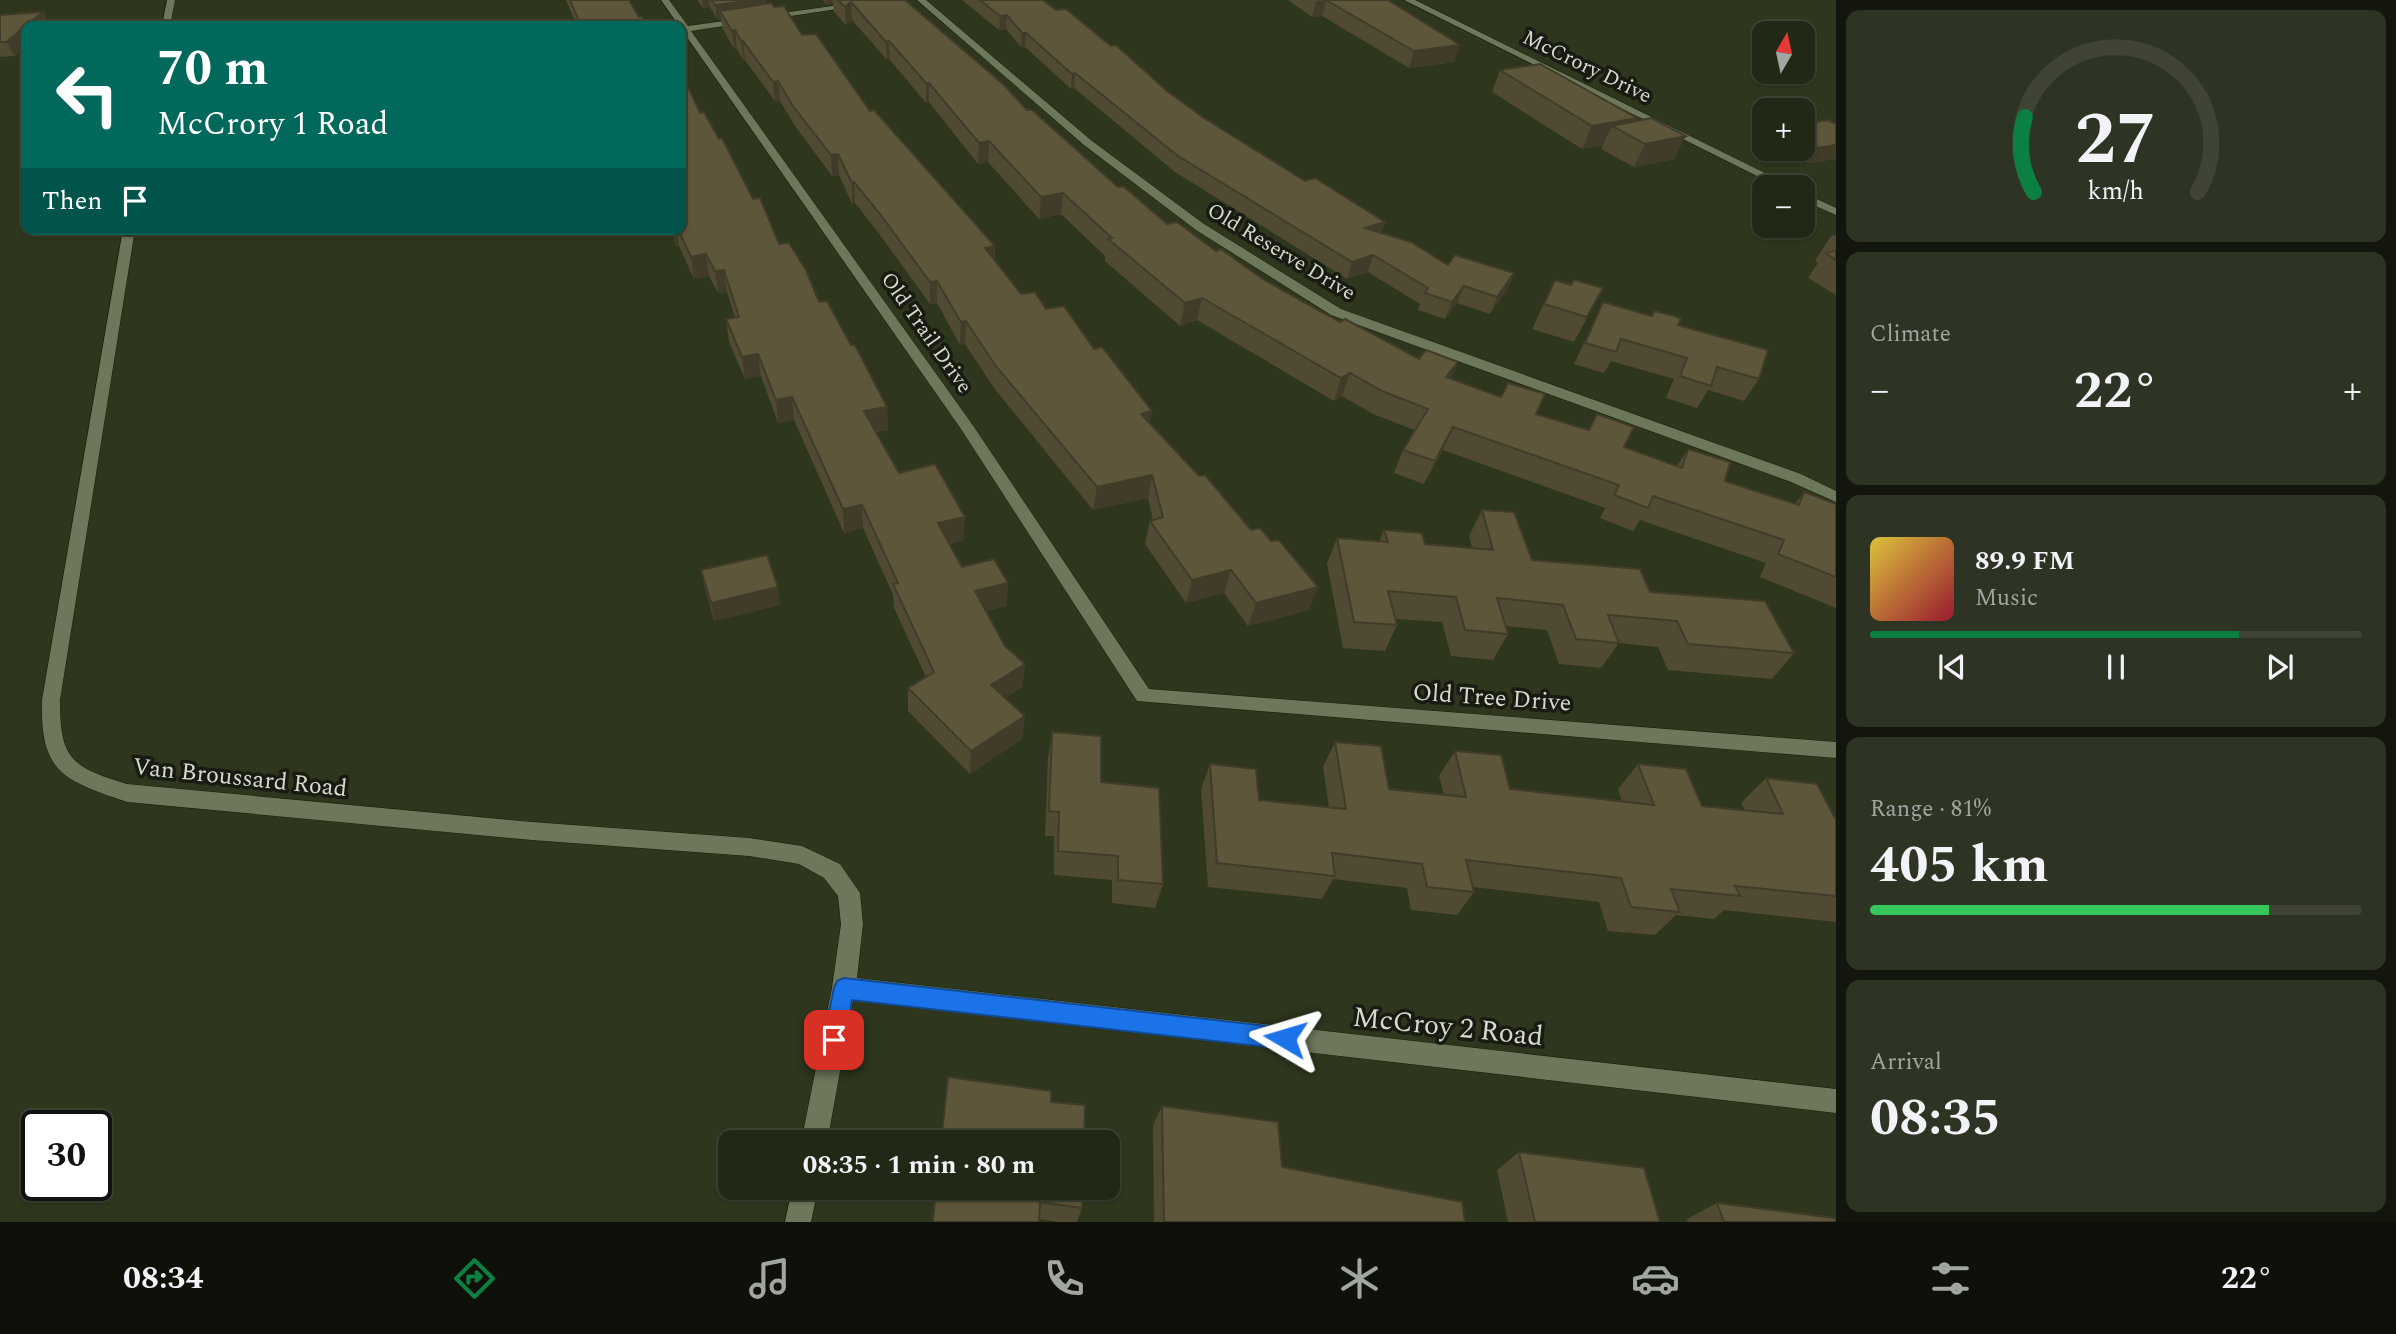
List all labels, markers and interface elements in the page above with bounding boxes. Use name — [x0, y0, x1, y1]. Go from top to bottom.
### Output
north arrow — [1752, 21, 1815, 84]
map controls — [1752, 21, 1815, 238]
street label: McCrory Drive — [1517, 22, 1657, 112]
text: 70 m — [157, 32, 268, 107]
icon: left — [42, 49, 133, 140]
text: 27 — [2075, 86, 2157, 197]
button: + — [1752, 98, 1815, 161]
text: McCrory 1 Road — [157, 100, 388, 149]
text: km/h — [2088, 173, 2144, 211]
button: − — [1752, 175, 1815, 238]
text: Then — [42, 181, 102, 221]
icon: arrive — [116, 182, 154, 220]
street label: Old Reserve Drive — [1200, 195, 1362, 309]
street label: Old Trail Drive — [872, 266, 980, 400]
text: Climate — [1870, 317, 1951, 352]
text: 22° — [2074, 352, 2158, 431]
text: − — [1870, 362, 1889, 420]
text: + — [2343, 362, 2362, 420]
text: 89.9 FM — [1975, 541, 2075, 581]
text: Music — [1975, 581, 2038, 616]
icon: previous — [1933, 648, 1971, 686]
icon: pause — [2097, 648, 2135, 686]
icon: next — [2261, 648, 2299, 686]
street label: Old Tree Drive — [1412, 675, 1572, 721]
street label: Van Broussard Road — [131, 749, 349, 807]
text: Range · 81% — [1870, 792, 1991, 827]
text: 405 km — [1870, 826, 2049, 905]
street label: McCroy 2 Road — [1351, 996, 1545, 1058]
position arrow — [1248, 1001, 1322, 1075]
pin — [804, 1010, 864, 1070]
icon: arrive — [815, 1021, 853, 1059]
text: Arrival — [1870, 1045, 1942, 1080]
text: 08:35 — [1870, 1079, 2001, 1158]
speed limit sign: 30 — [21, 1110, 112, 1201]
text: 08:35 · 1 min · 80 m — [803, 1145, 1035, 1185]
text: 08:34 — [123, 1254, 203, 1303]
icon: directions — [450, 1254, 499, 1303]
icon: music — [745, 1254, 794, 1303]
icon: phone — [1040, 1254, 1089, 1303]
icon: climate — [1335, 1254, 1384, 1303]
icon: car — [1631, 1254, 1680, 1303]
icon: filters — [1926, 1254, 1975, 1303]
text: 22° — [2221, 1254, 2273, 1303]

